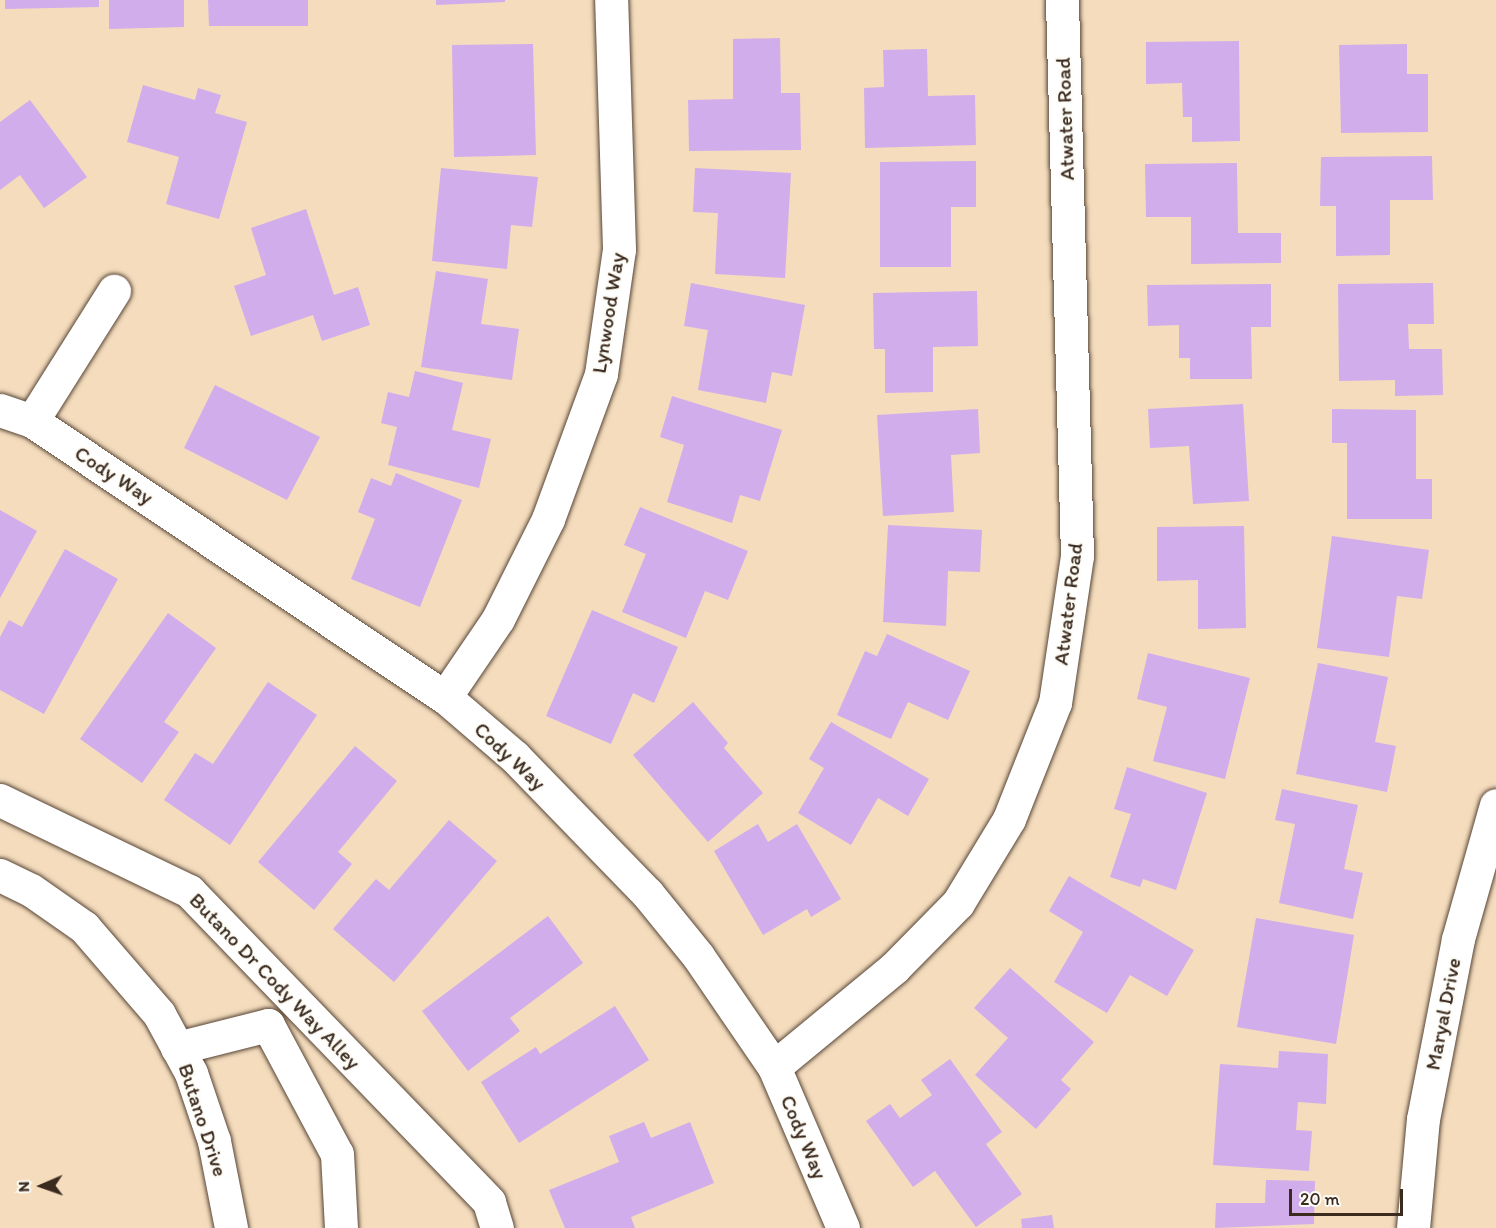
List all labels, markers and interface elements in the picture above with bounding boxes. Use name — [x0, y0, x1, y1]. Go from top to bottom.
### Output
street label: Atwater Road — [1050, 57, 1080, 181]
street label: Lynwood Way — [586, 251, 630, 375]
street label: Cody Way — [70, 440, 158, 510]
street label: Atwater Road — [1048, 542, 1088, 666]
street label: Cody Way — [469, 717, 551, 795]
street label: Butano Dr Cody Way Alley — [184, 888, 366, 1074]
street label: Maryal Drive — [1420, 956, 1466, 1072]
street label: Butano Drive — [173, 1060, 233, 1180]
street label: Cody Way — [775, 1091, 833, 1183]
north arrow — [12, 1156, 72, 1216]
scale bar — [1292, 1177, 1406, 1215]
text: N — [14, 1181, 33, 1192]
text: 20 m — [1300, 1188, 1340, 1210]

